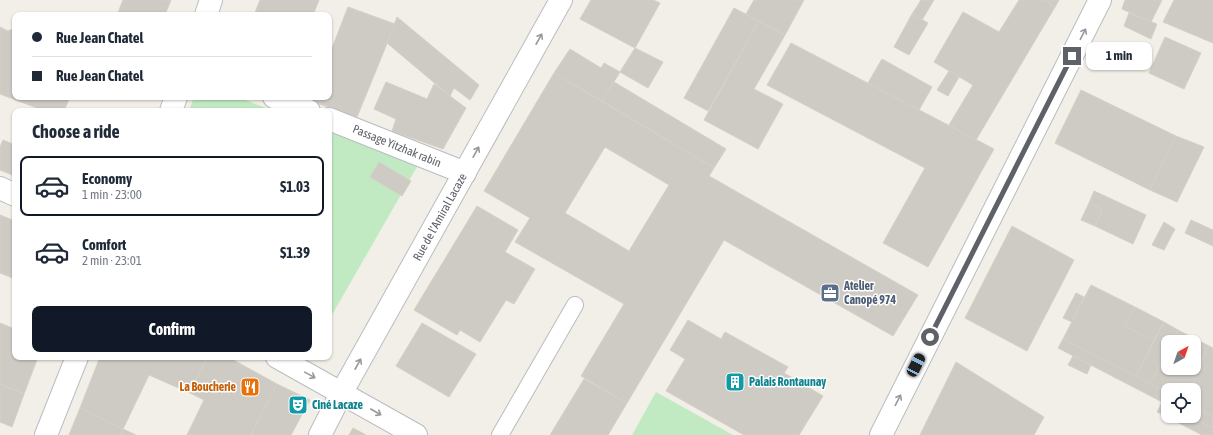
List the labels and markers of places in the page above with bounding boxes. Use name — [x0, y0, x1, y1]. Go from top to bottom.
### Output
place label: Atelier Canopé 974 — [843, 279, 897, 307]
office icon: Atelier Canopé 974 — [819, 282, 841, 304]
building icon: Palais Rontaunay — [724, 371, 746, 393]
place label: Palais Rontaunay — [749, 375, 826, 389]
restaurant icon: La Boucherie — [239, 376, 261, 398]
place label: La Boucherie — [180, 380, 237, 394]
theatre icon: Ciné Lacaze — [287, 394, 309, 416]
place label: Ciné Lacaze — [312, 398, 364, 412]

